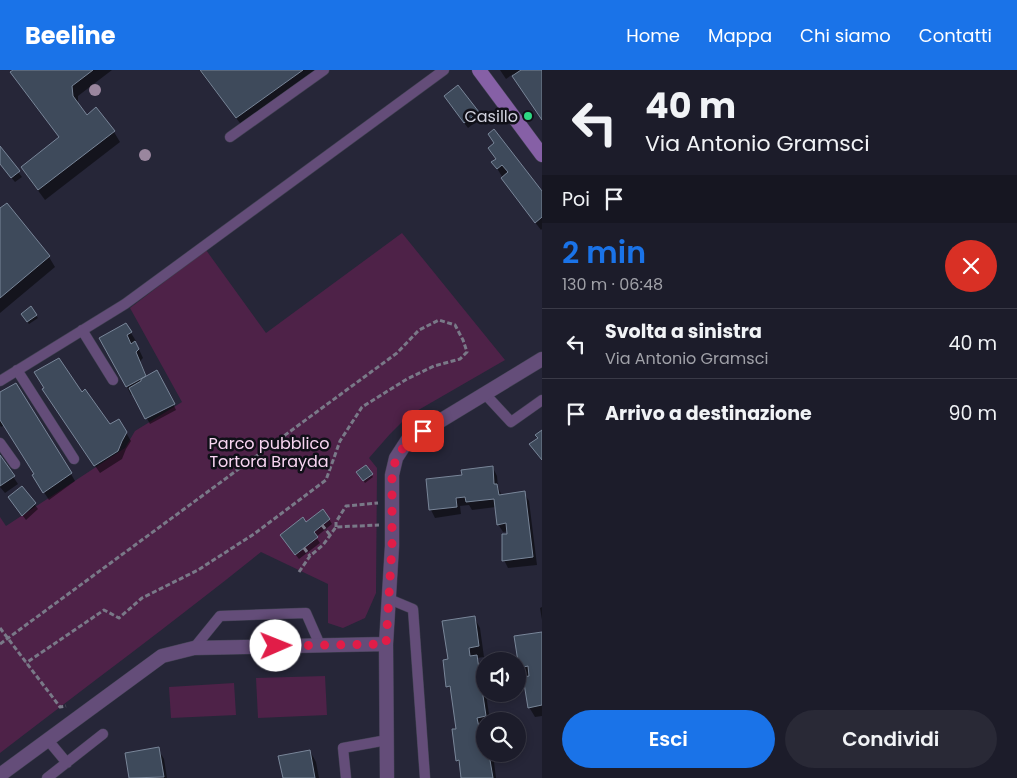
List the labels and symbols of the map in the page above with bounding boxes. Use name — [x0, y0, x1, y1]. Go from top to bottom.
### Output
place label: Casillo — [464, 105, 518, 128]
marker: Casillo — [522, 110, 534, 122]
pin — [402, 410, 444, 452]
park label: Parco pubblico Tortora Brayda — [209, 432, 329, 473]
position arrow — [249, 619, 301, 671]

